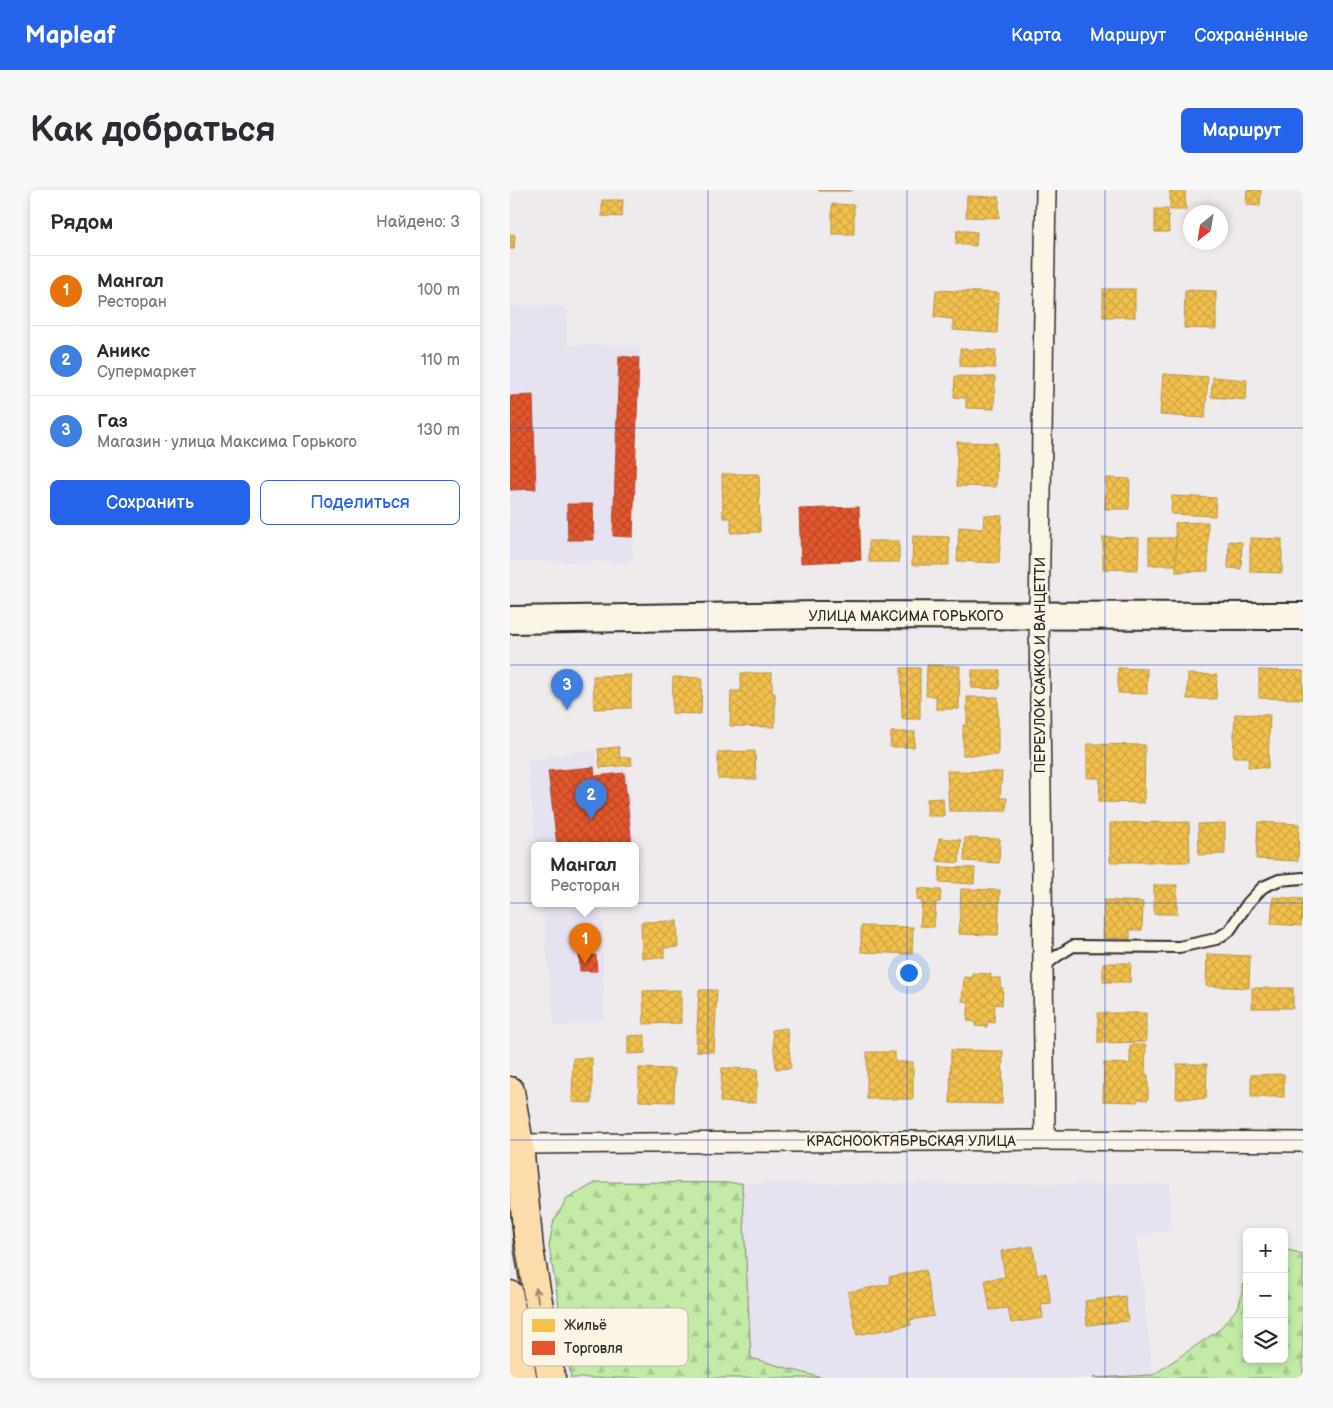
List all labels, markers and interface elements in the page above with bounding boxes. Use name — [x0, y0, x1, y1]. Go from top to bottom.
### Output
text: Mapleaf — [25, 21, 116, 50]
text: Карта — [1011, 25, 1062, 46]
text: Маршрут — [1090, 25, 1166, 46]
text: Сохранённые — [1194, 25, 1308, 46]
button: Маршрут — [1181, 108, 1303, 153]
text: Как добраться — [30, 109, 276, 152]
north arrow — [1183, 205, 1228, 250]
text: Рядом — [50, 210, 113, 235]
text: Найдено: 3 — [376, 213, 460, 232]
text: Мангал — [97, 270, 164, 293]
text: 1 — [63, 281, 69, 300]
text: 100 m — [417, 281, 460, 300]
text: Ресторан — [97, 293, 167, 312]
text: Аникс — [97, 340, 150, 363]
text: 2 — [61, 351, 71, 370]
text: 110 m — [421, 351, 460, 370]
text: Супермаркет — [97, 363, 196, 382]
text: Газ — [97, 410, 128, 433]
text: 3 — [61, 421, 71, 440]
text: 130 m — [417, 421, 460, 440]
text: Магазин · улица Максима Горького — [97, 433, 357, 452]
button: Сохранить — [50, 480, 250, 525]
button: Поделиться — [260, 480, 460, 525]
street label: ПЕРЕУЛОК САККО И ВАНЦЕТТИ — [1032, 557, 1049, 773]
street label: УЛИЦА МАКСИМА ГОРЬКОГО — [808, 608, 1004, 625]
pin: 3 — [551, 669, 583, 710]
pin: 2 — [575, 779, 607, 820]
popup — [531, 842, 639, 907]
text: Мангал — [550, 854, 617, 877]
text: Ресторан — [550, 877, 620, 896]
pin: 1 — [569, 923, 601, 964]
your location — [896, 960, 922, 986]
street label: КРАСНООКТЯБРЬСКАЯ УЛИЦА — [806, 1133, 1016, 1150]
map controls — [1243, 1228, 1288, 1363]
button: + — [1243, 1228, 1288, 1273]
button: − — [1243, 1273, 1288, 1318]
one-way arrow — [532, 1288, 542, 1304]
legend — [522, 1308, 688, 1366]
text: Жильё — [564, 1317, 607, 1334]
button: layers — [1243, 1318, 1288, 1363]
text: Торговля — [564, 1340, 623, 1357]

